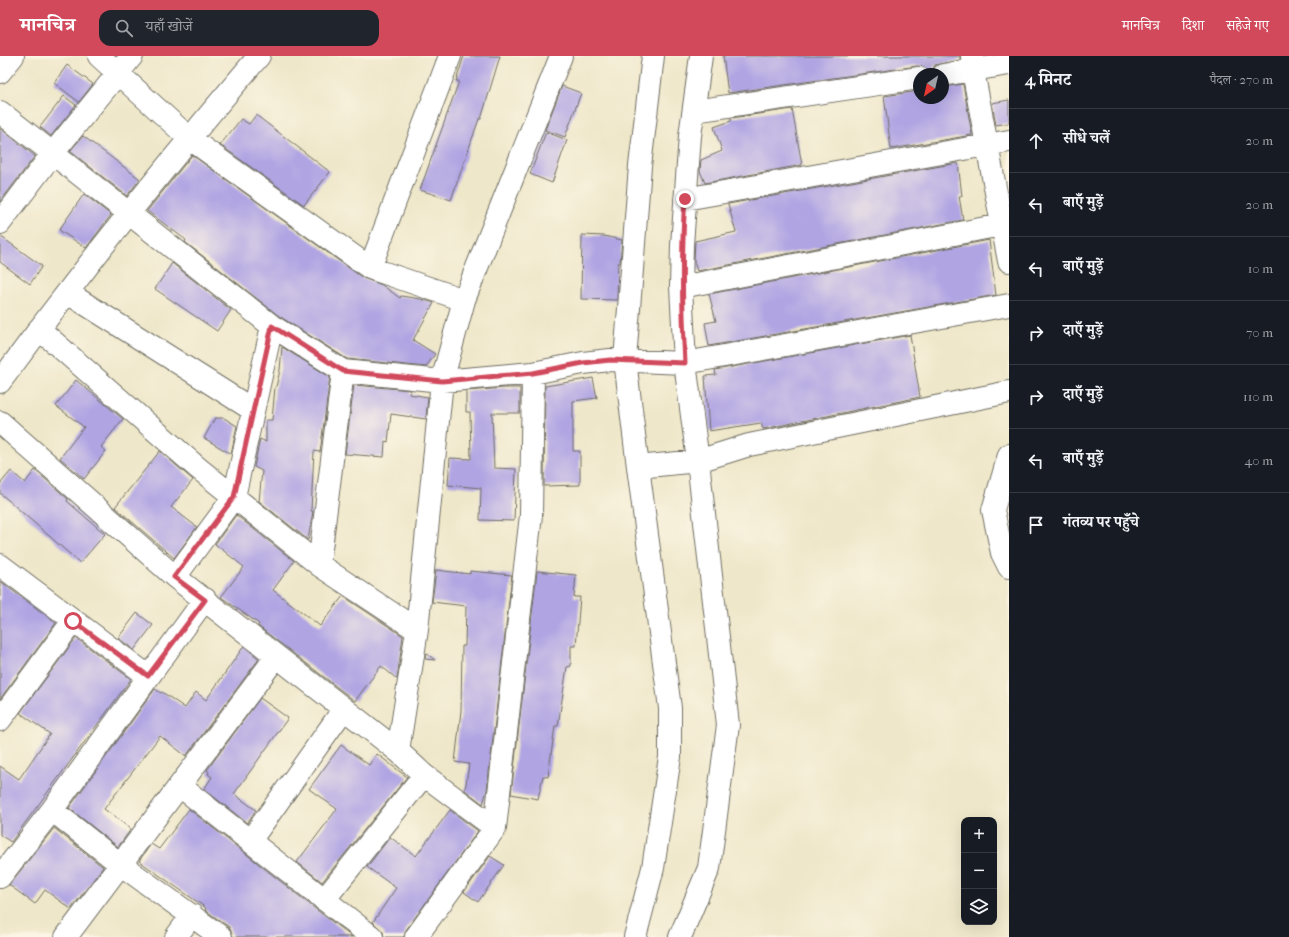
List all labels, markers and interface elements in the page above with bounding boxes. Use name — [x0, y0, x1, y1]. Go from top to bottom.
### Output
search box — [99, 10, 379, 46]
text: मानचित्र — [20, 14, 75, 36]
icon: search — [113, 17, 135, 39]
text: यहाँ खोजें — [145, 17, 192, 35]
text: मानचित्र — [1122, 17, 1160, 34]
text: दिशा — [1182, 17, 1204, 34]
text: सहेजे गए — [1226, 17, 1269, 34]
north arrow — [913, 68, 949, 104]
text: 4 मिनट — [1025, 69, 1071, 89]
text: पैदल · 270 m — [1210, 72, 1273, 87]
text: सीधे चलें — [1063, 129, 1110, 147]
icon: ahead — [1025, 130, 1047, 152]
text: 20 m — [1246, 133, 1273, 148]
route end — [676, 190, 694, 208]
text: बाएँ मुड़ें — [1063, 193, 1103, 211]
icon: left — [1025, 194, 1047, 216]
text: 20 m — [1246, 197, 1273, 212]
text: बाएँ मुड़ें — [1063, 257, 1103, 275]
icon: left — [1025, 258, 1047, 280]
text: 10 m — [1248, 261, 1273, 276]
text: दाएँ मुड़ें — [1063, 321, 1103, 339]
icon: right — [1025, 322, 1047, 344]
text: 70 m — [1246, 325, 1273, 340]
text: दाएँ मुड़ें — [1063, 385, 1103, 403]
icon: right — [1025, 386, 1047, 408]
text: 110 m — [1243, 389, 1273, 404]
text: बाएँ मुड़ें — [1063, 449, 1103, 467]
icon: left — [1025, 450, 1047, 472]
text: 40 m — [1245, 453, 1273, 468]
text: गंतव्य पर पहुँचे — [1063, 513, 1139, 531]
icon: arrive — [1025, 514, 1047, 536]
route start — [64, 612, 82, 630]
map controls — [961, 817, 997, 925]
button: + — [961, 817, 997, 853]
button: − — [961, 853, 997, 889]
button: layers — [961, 889, 997, 925]

